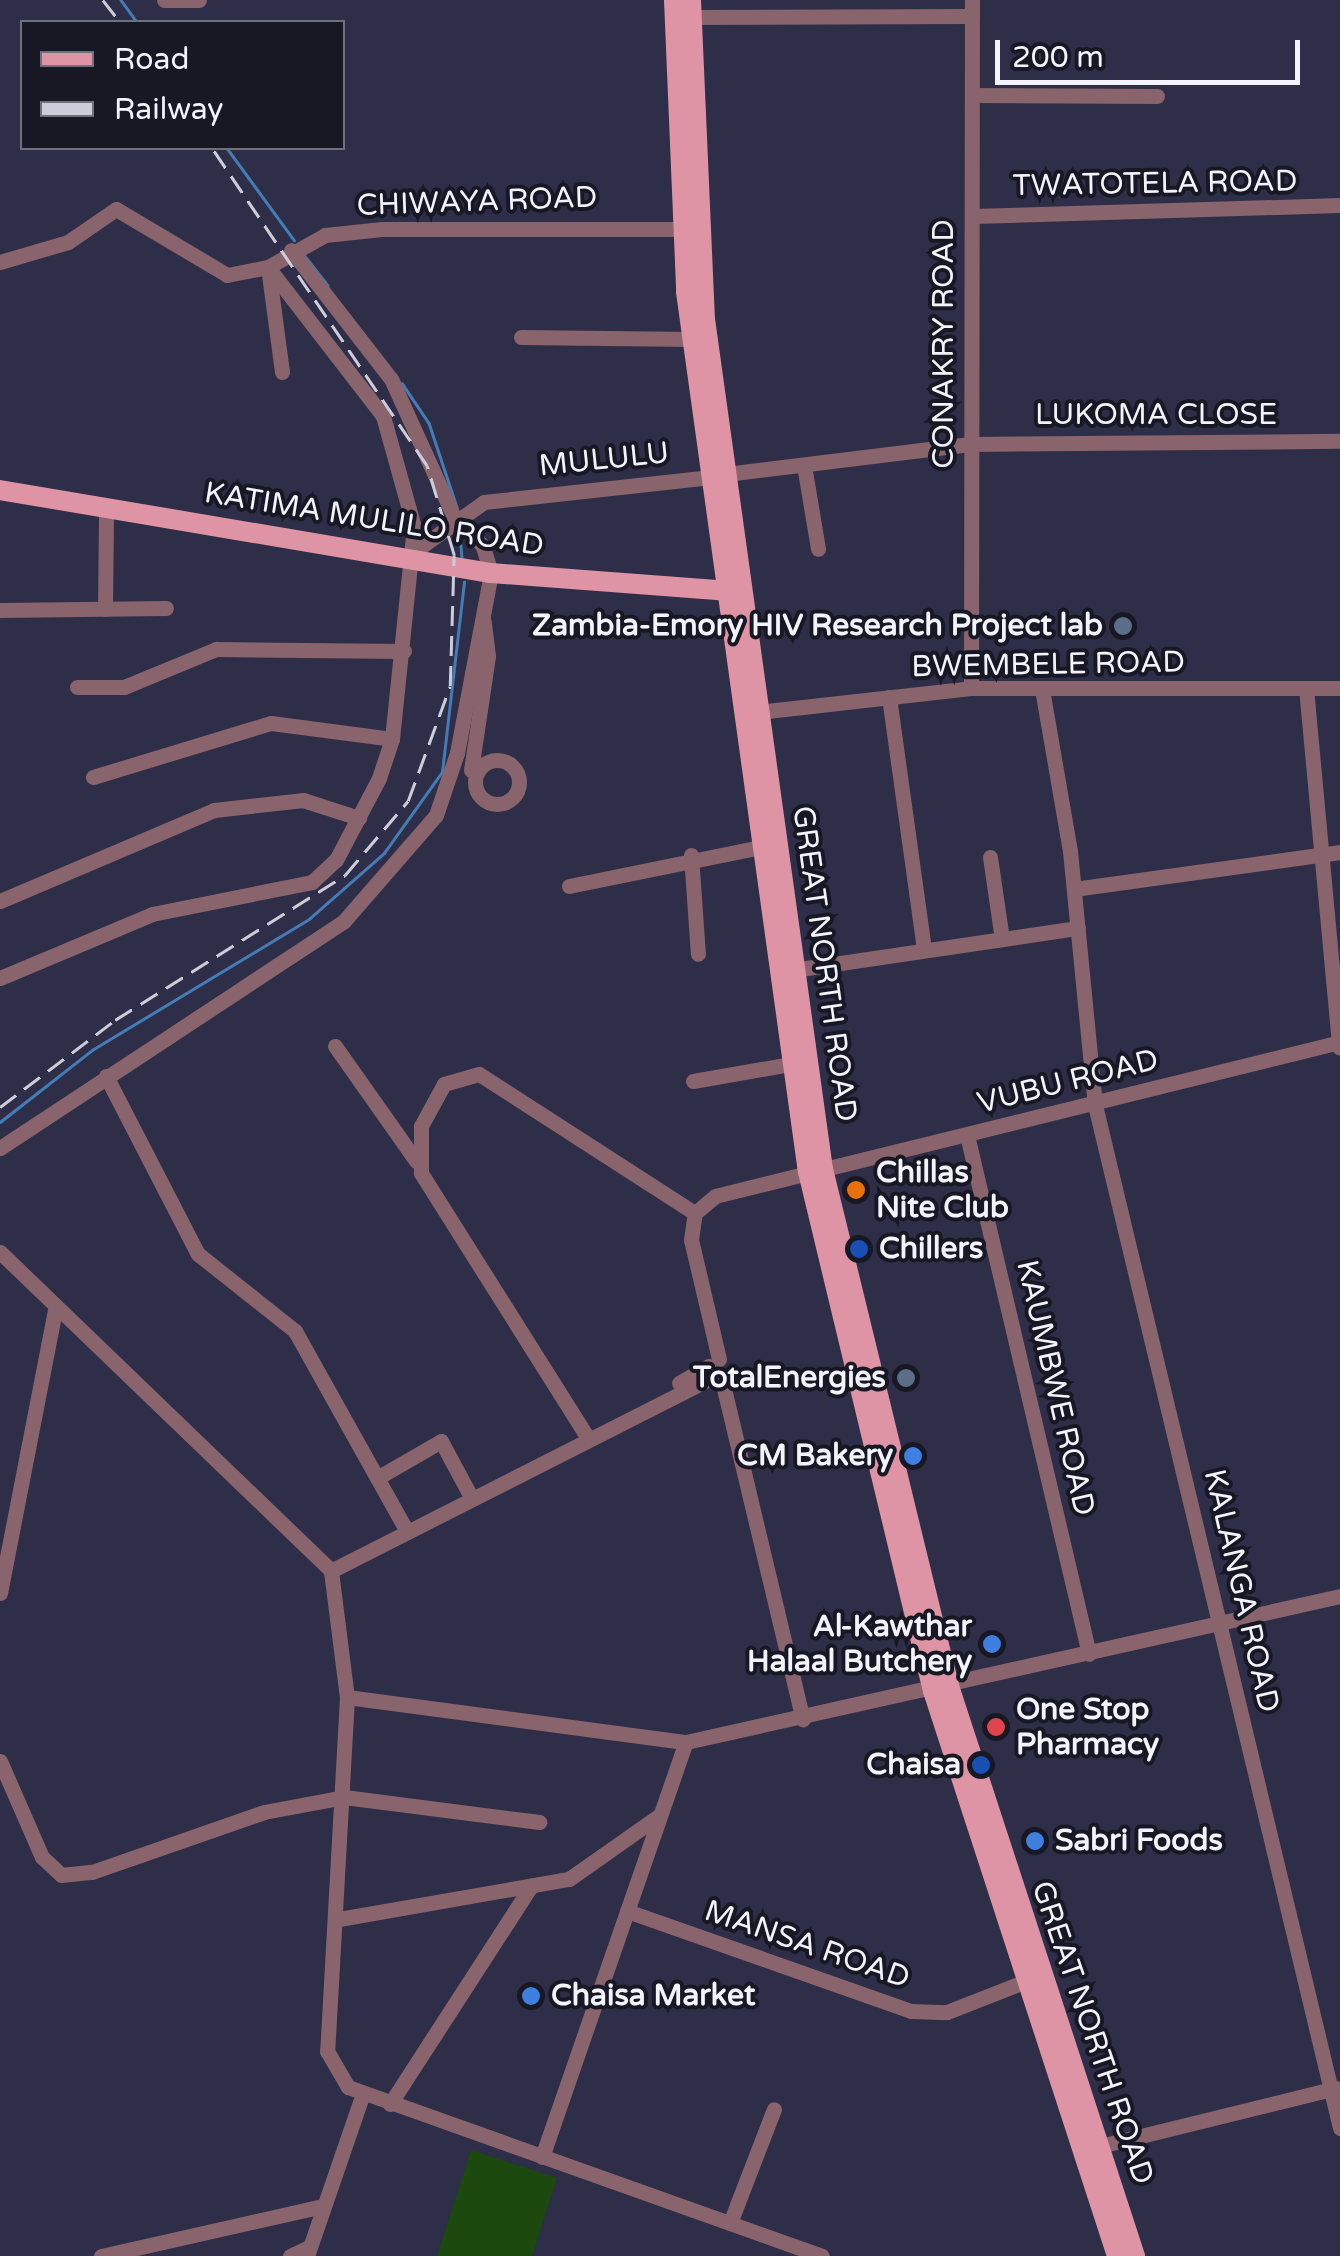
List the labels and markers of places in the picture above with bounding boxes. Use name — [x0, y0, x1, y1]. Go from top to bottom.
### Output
place label: Zambia-Emory HIV Research Project lab — [532, 608, 1103, 644]
marker: Zambia-Emory HIV Research Project lab — [1112, 615, 1134, 637]
place label: Chillas Nite Club — [876, 1155, 1009, 1226]
marker: Chillas Nite Club — [845, 1179, 867, 1201]
place label: Chillers — [879, 1231, 983, 1267]
marker: Chillers — [848, 1238, 870, 1260]
place label: TotalEnergies — [693, 1360, 886, 1396]
marker: TotalEnergies — [895, 1367, 917, 1389]
place label: CM Bakery — [737, 1438, 893, 1474]
marker: CM Bakery — [902, 1445, 924, 1467]
place label: Al-Kawthar Halaal Butchery — [747, 1609, 972, 1680]
marker: Al-Kawthar Halaal Butchery — [981, 1633, 1003, 1655]
place label: One Stop Pharmacy — [1016, 1692, 1159, 1762]
marker: One Stop Pharmacy — [985, 1716, 1007, 1738]
place label: Chaisa — [866, 1747, 961, 1783]
marker: Chaisa — [970, 1754, 992, 1776]
place label: Sabri Foods — [1055, 1823, 1223, 1859]
marker: Sabri Foods — [1024, 1830, 1046, 1852]
place label: Chaisa Market — [551, 1978, 755, 2014]
marker: Chaisa Market — [520, 1985, 542, 2007]

